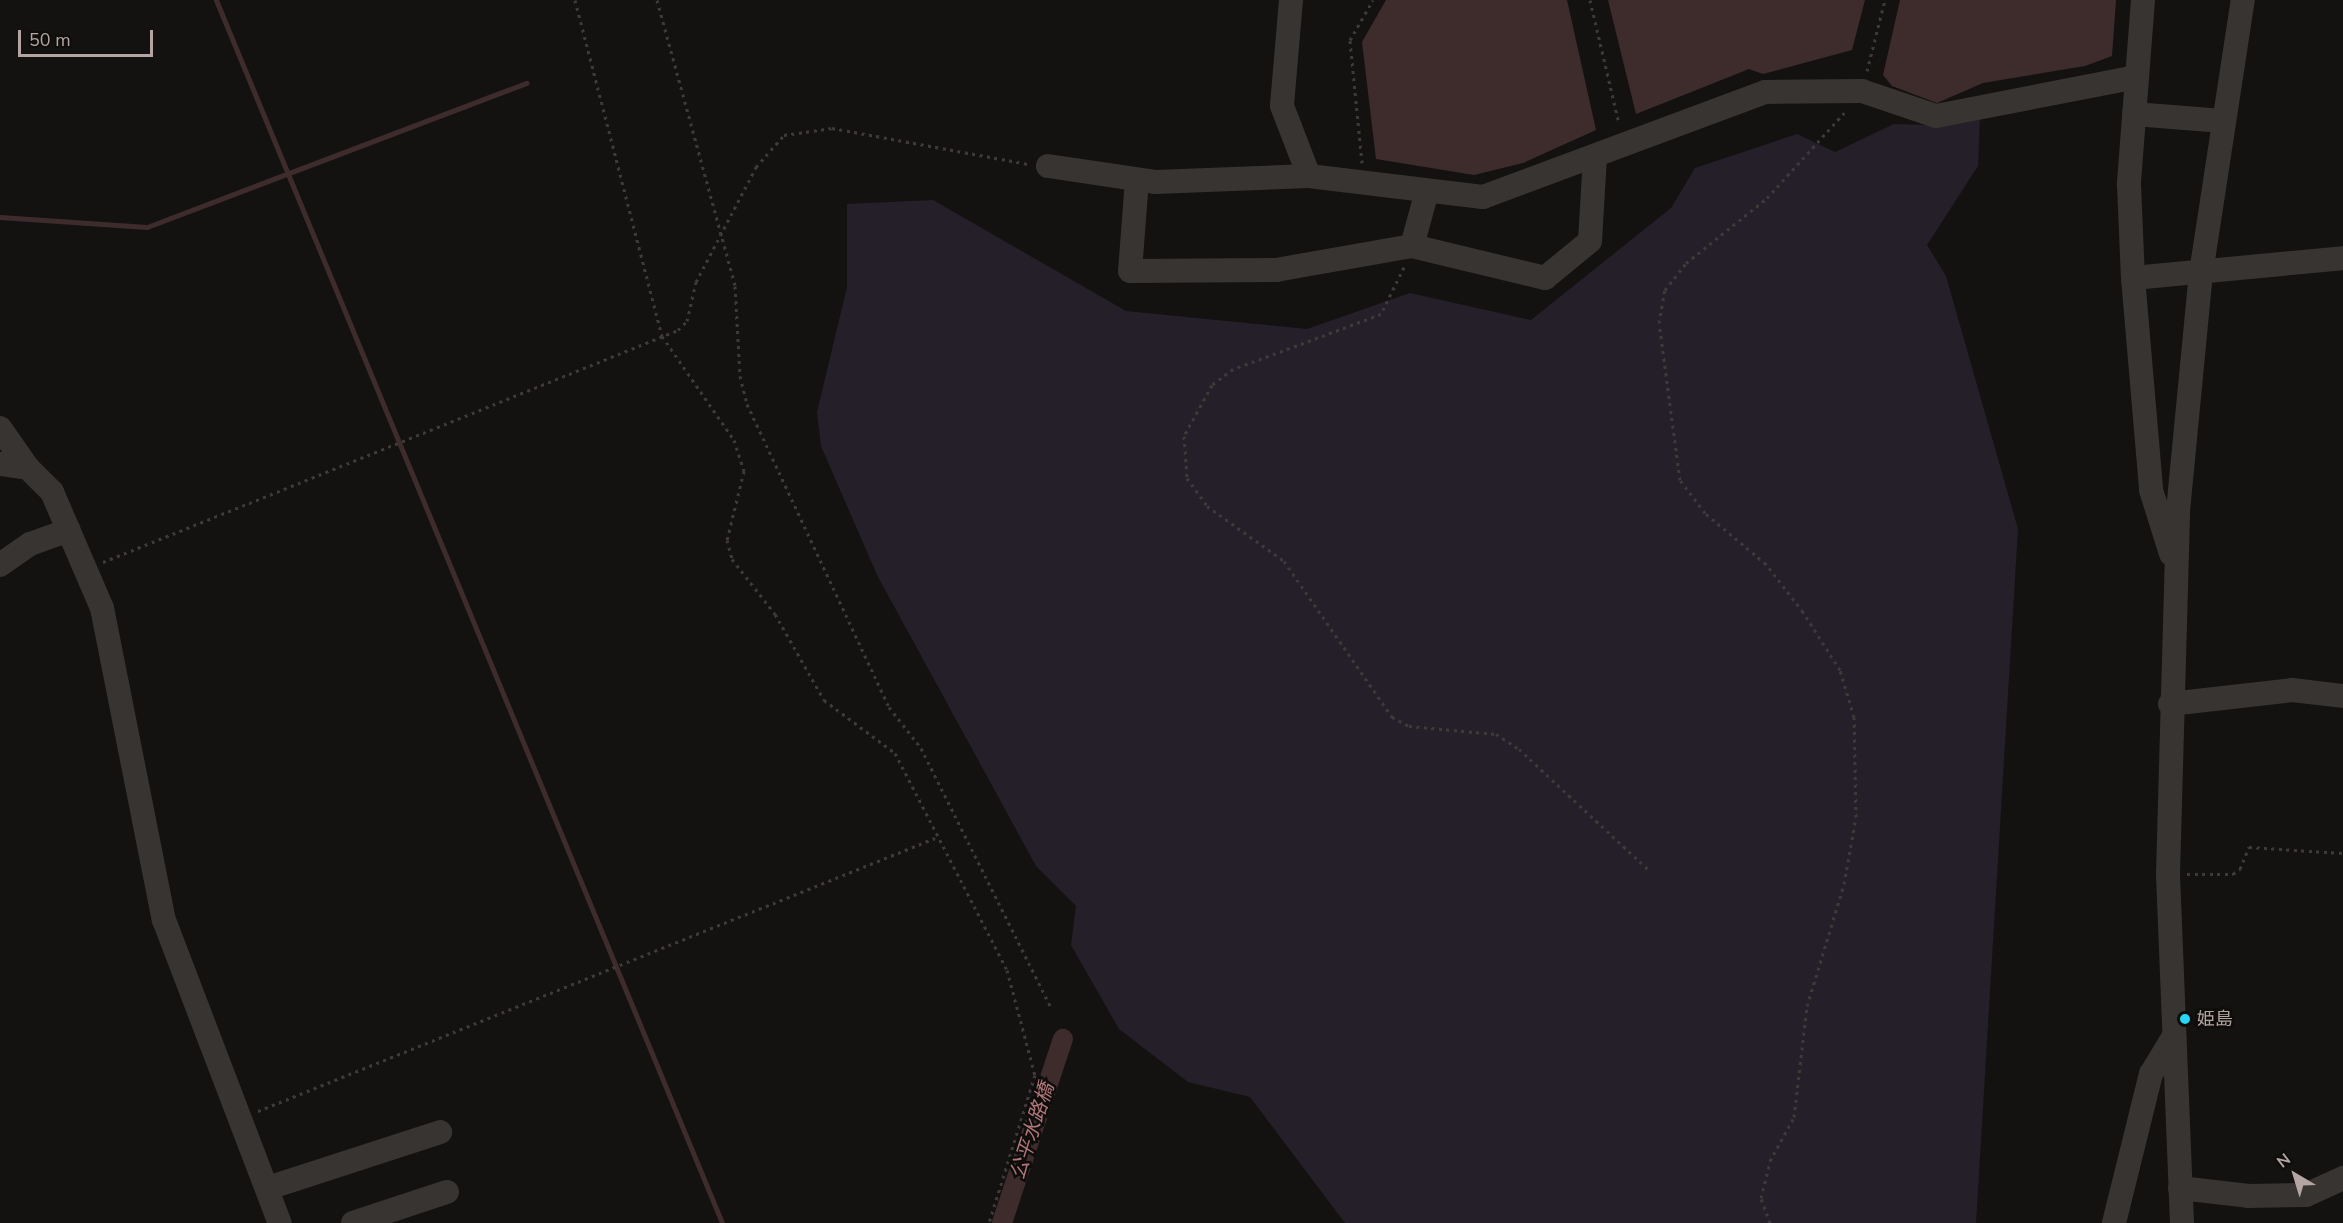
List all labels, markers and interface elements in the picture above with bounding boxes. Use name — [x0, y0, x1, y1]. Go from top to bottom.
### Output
scale bar — [21, 18, 156, 56]
text: 50 m — [29, 28, 71, 52]
place label: 姫島 — [2197, 1008, 2233, 1030]
marker: 姫島 — [2178, 1012, 2192, 1026]
water label: 公平水路橋 — [1005, 1080, 1059, 1182]
north arrow — [2265, 1145, 2325, 1205]
text: N — [2272, 1148, 2295, 1173]

